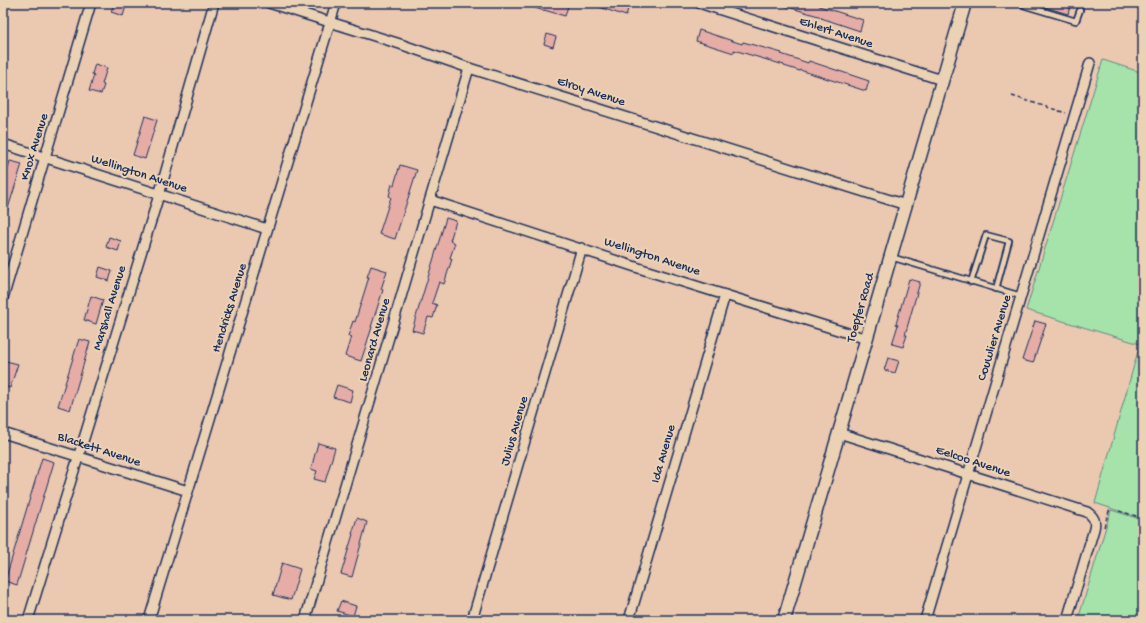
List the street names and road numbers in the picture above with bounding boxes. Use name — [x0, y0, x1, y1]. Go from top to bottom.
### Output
street label: Ehlert Avenue — [797, 14, 875, 52]
street label: Elroy Avenue — [555, 74, 627, 110]
street label: Knox Avenue — [18, 111, 52, 182]
street label: Wellington Avenue — [89, 151, 189, 197]
street label: Wellington Avenue — [602, 234, 702, 280]
street label: Hendricks Avenue — [209, 261, 251, 354]
street label: Marshall Avenue — [90, 264, 130, 352]
street label: Toepfer Road — [844, 270, 878, 345]
street label: Couwlier Avenue — [975, 293, 1015, 383]
street label: Leonard Avenue — [356, 296, 394, 383]
street label: Julius Avenue — [498, 394, 532, 468]
street label: Ida Avenue — [649, 423, 680, 485]
street label: Blackett Avenue — [55, 429, 143, 471]
street label: Eelcoo Avenue — [934, 443, 1013, 481]

